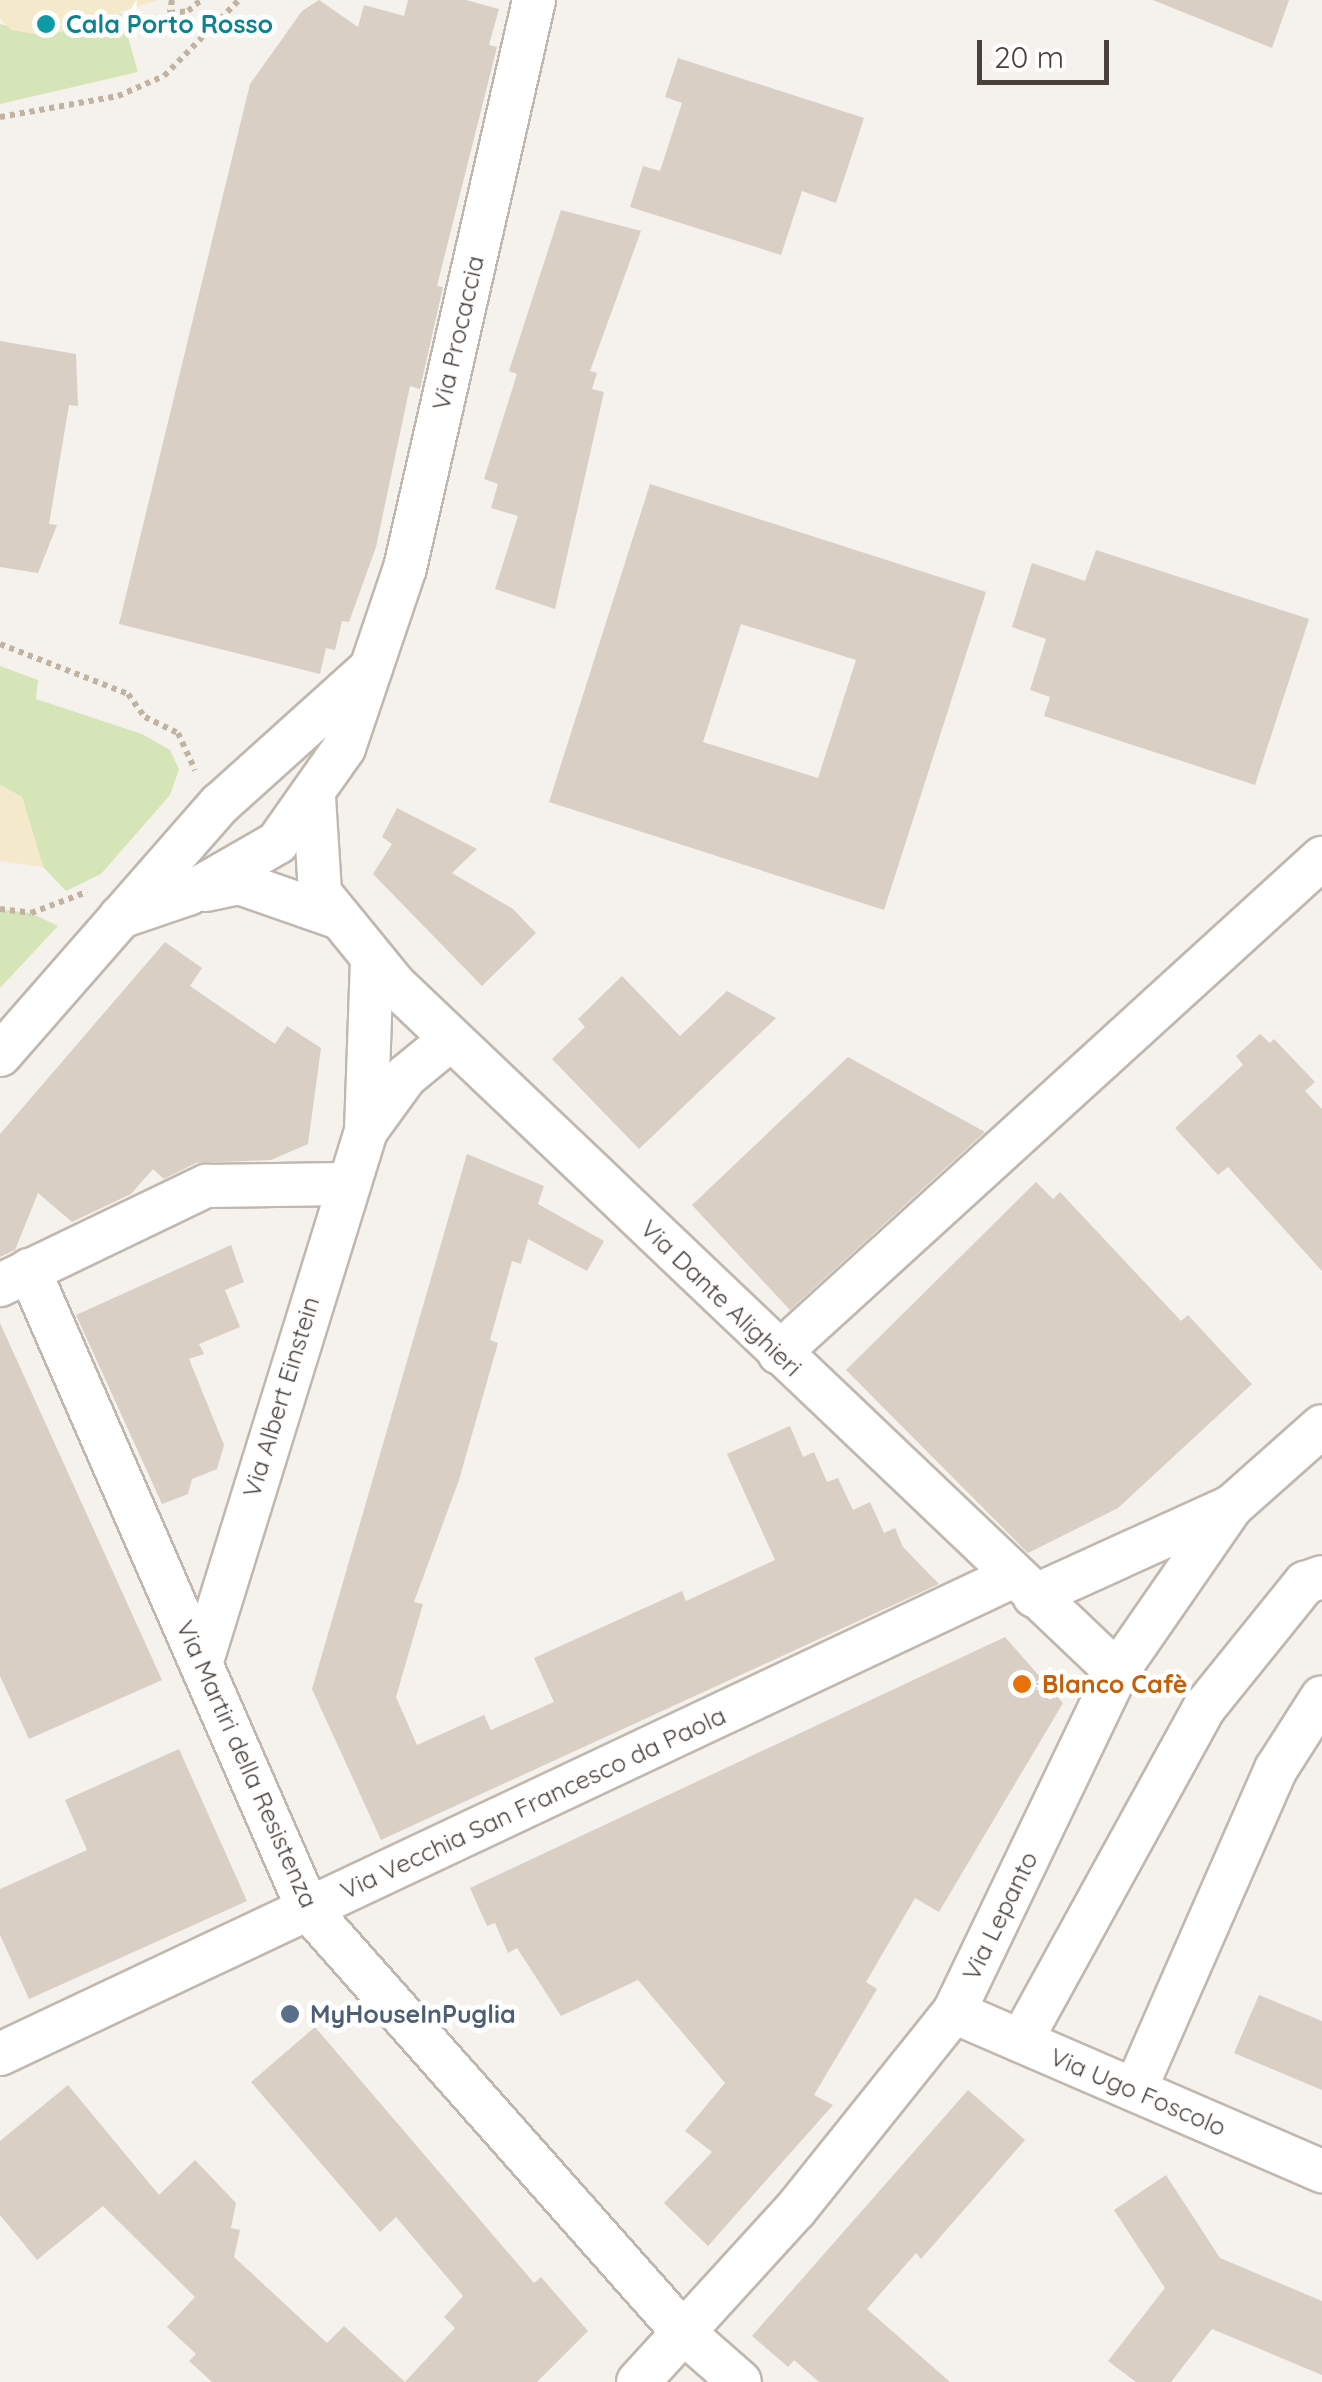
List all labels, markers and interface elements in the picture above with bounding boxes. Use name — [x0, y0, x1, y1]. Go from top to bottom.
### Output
place label: Cala Porto Rosso — [66, 9, 273, 39]
marker: Cala Porto Rosso — [35, 13, 57, 35]
scale bar — [982, 20, 1114, 82]
text: 20 m — [994, 38, 1064, 76]
street label: Via Procaccia — [426, 253, 490, 413]
street label: Via Dante Alighieri — [634, 1213, 808, 1383]
street label: Via Albert Einstein — [236, 1293, 326, 1501]
street label: Via Martiri della Resistenza — [170, 1616, 324, 1912]
place label: Blanco Cafè — [1042, 1669, 1188, 1699]
marker: Blanco Cafè — [1011, 1673, 1033, 1695]
street label: Via Vecchia San Francesco da Paola — [336, 1700, 730, 1906]
street label: Via Lepanto — [956, 1847, 1044, 1985]
place label: MyHouseInPuglia — [310, 1999, 516, 2029]
marker: MyHouseInPuglia — [279, 2003, 301, 2025]
street label: Via Ugo Foscolo — [1046, 2041, 1230, 2143]

